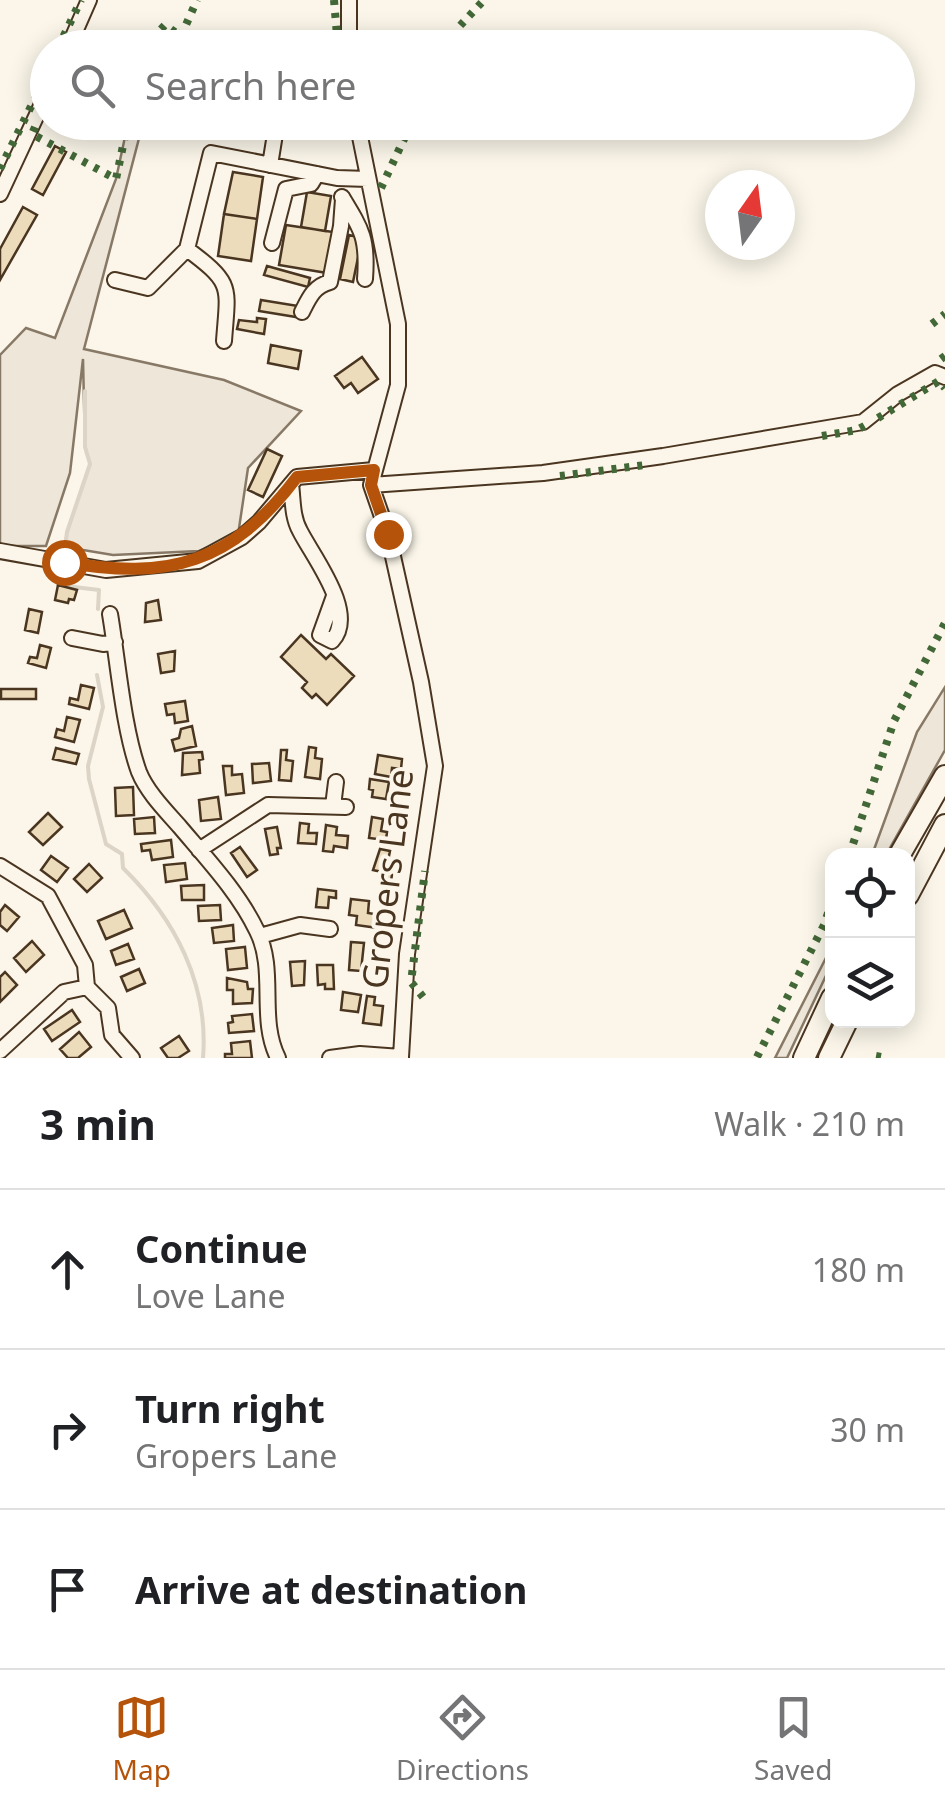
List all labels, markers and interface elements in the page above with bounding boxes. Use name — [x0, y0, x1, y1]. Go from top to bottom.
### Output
search box — [30, 30, 915, 140]
icon: search — [65, 58, 120, 113]
text: Search here — [145, 59, 356, 111]
north arrow — [705, 170, 795, 260]
route end — [366, 512, 412, 558]
route start — [42, 540, 88, 586]
street label: Gropers Lane — [350, 766, 423, 992]
map controls — [825, 848, 915, 1028]
button: locate — [825, 848, 915, 938]
button: layers — [825, 938, 915, 1028]
text: 3 min — [40, 1095, 156, 1152]
text: Walk · 210 m — [714, 1102, 905, 1145]
text: Continue — [135, 1222, 308, 1274]
icon: ahead — [40, 1242, 95, 1297]
text: 180 m — [812, 1248, 905, 1291]
text: Love Lane — [135, 1274, 286, 1317]
text: Turn right — [135, 1382, 325, 1434]
icon: right — [40, 1402, 95, 1457]
text: 30 m — [830, 1408, 905, 1451]
text: Gropers Lane — [135, 1434, 337, 1477]
icon: arrive — [40, 1562, 95, 1617]
text: Arrive at destination — [135, 1563, 527, 1615]
tab: Map — [113, 1690, 171, 1788]
tab: Directions — [396, 1690, 529, 1788]
tab: Saved — [754, 1690, 832, 1788]

